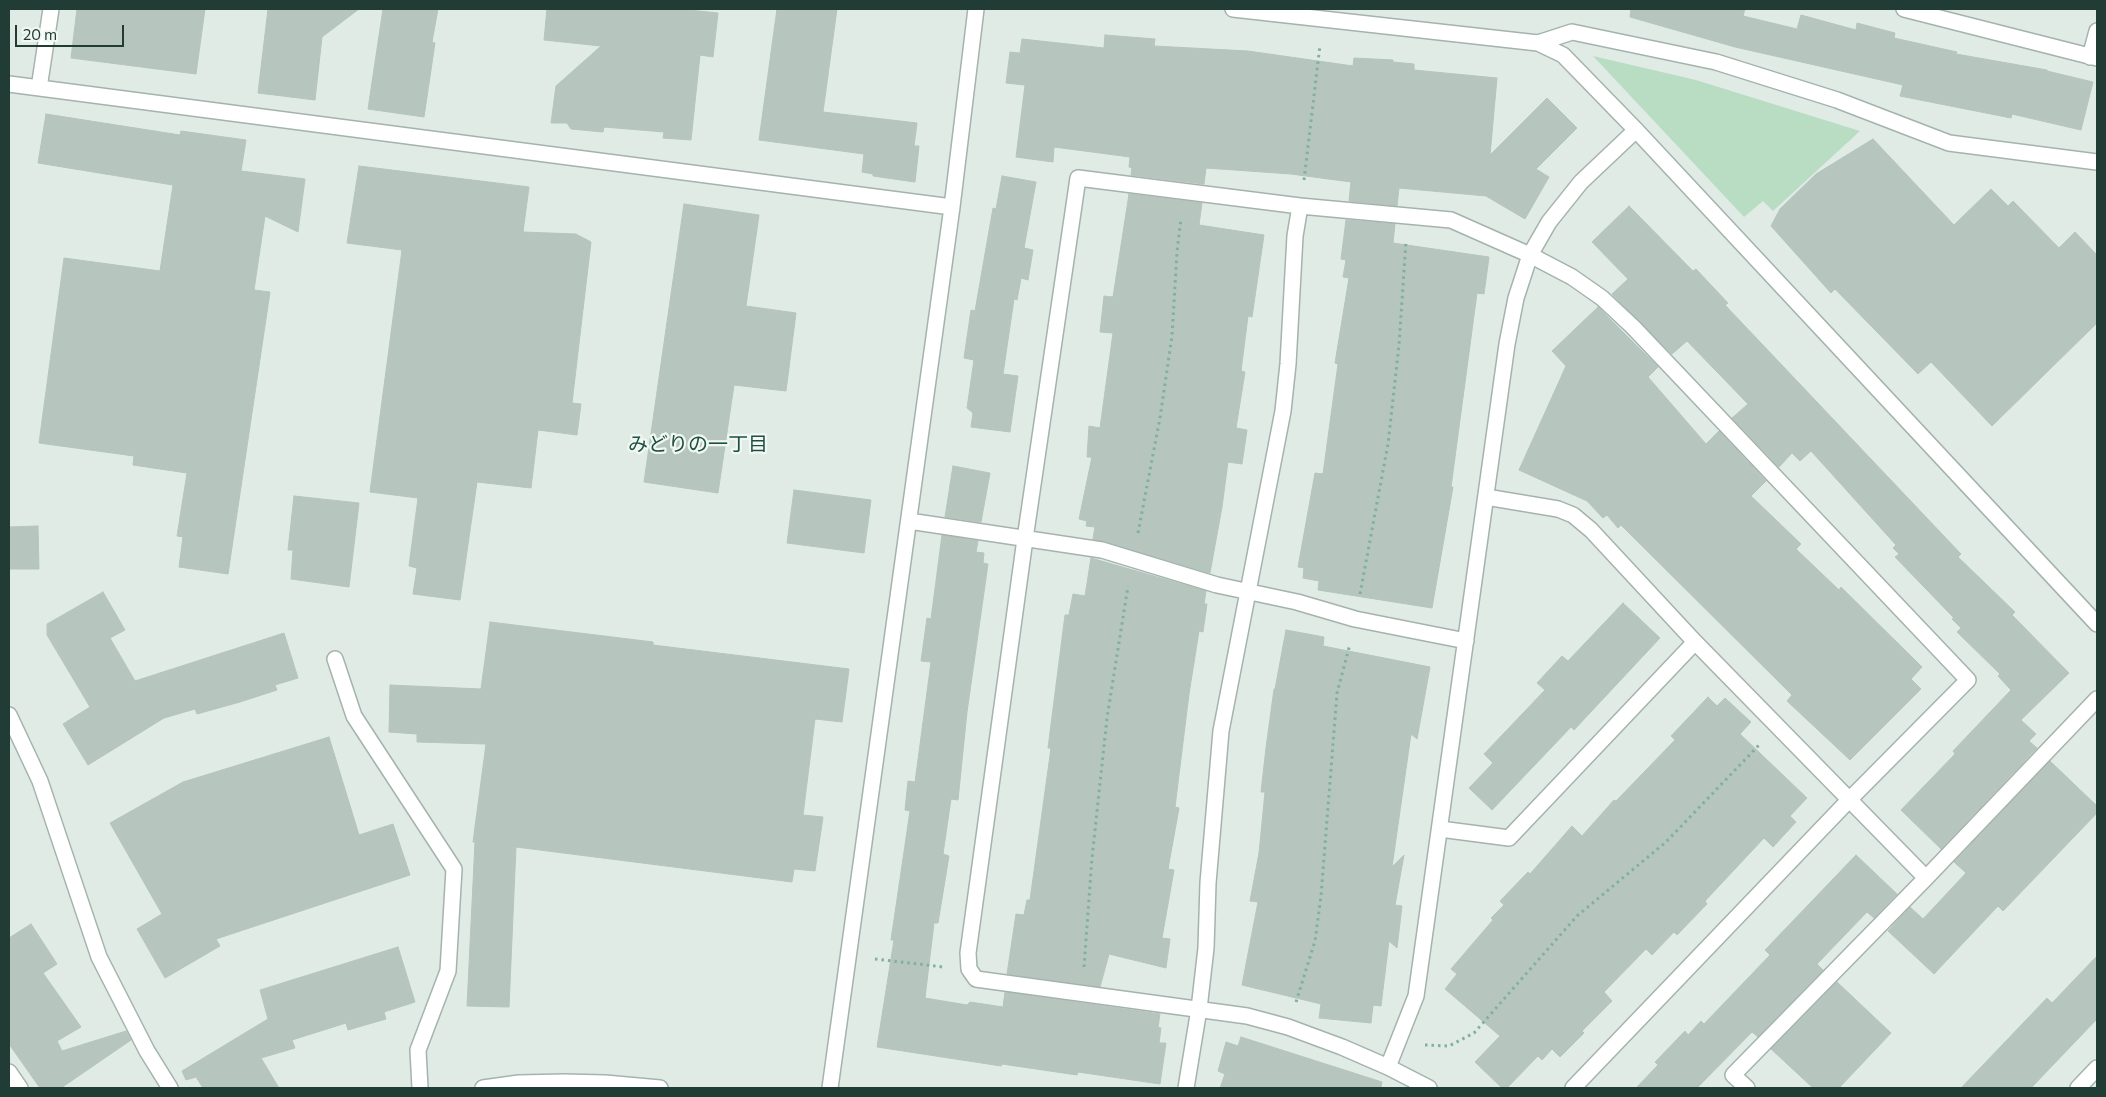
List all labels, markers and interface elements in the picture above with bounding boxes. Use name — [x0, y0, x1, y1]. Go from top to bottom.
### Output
scale bar — [18, 15, 126, 47]
text: 20 m — [23, 25, 57, 43]
district label: みどりの一丁目 — [628, 432, 768, 456]

